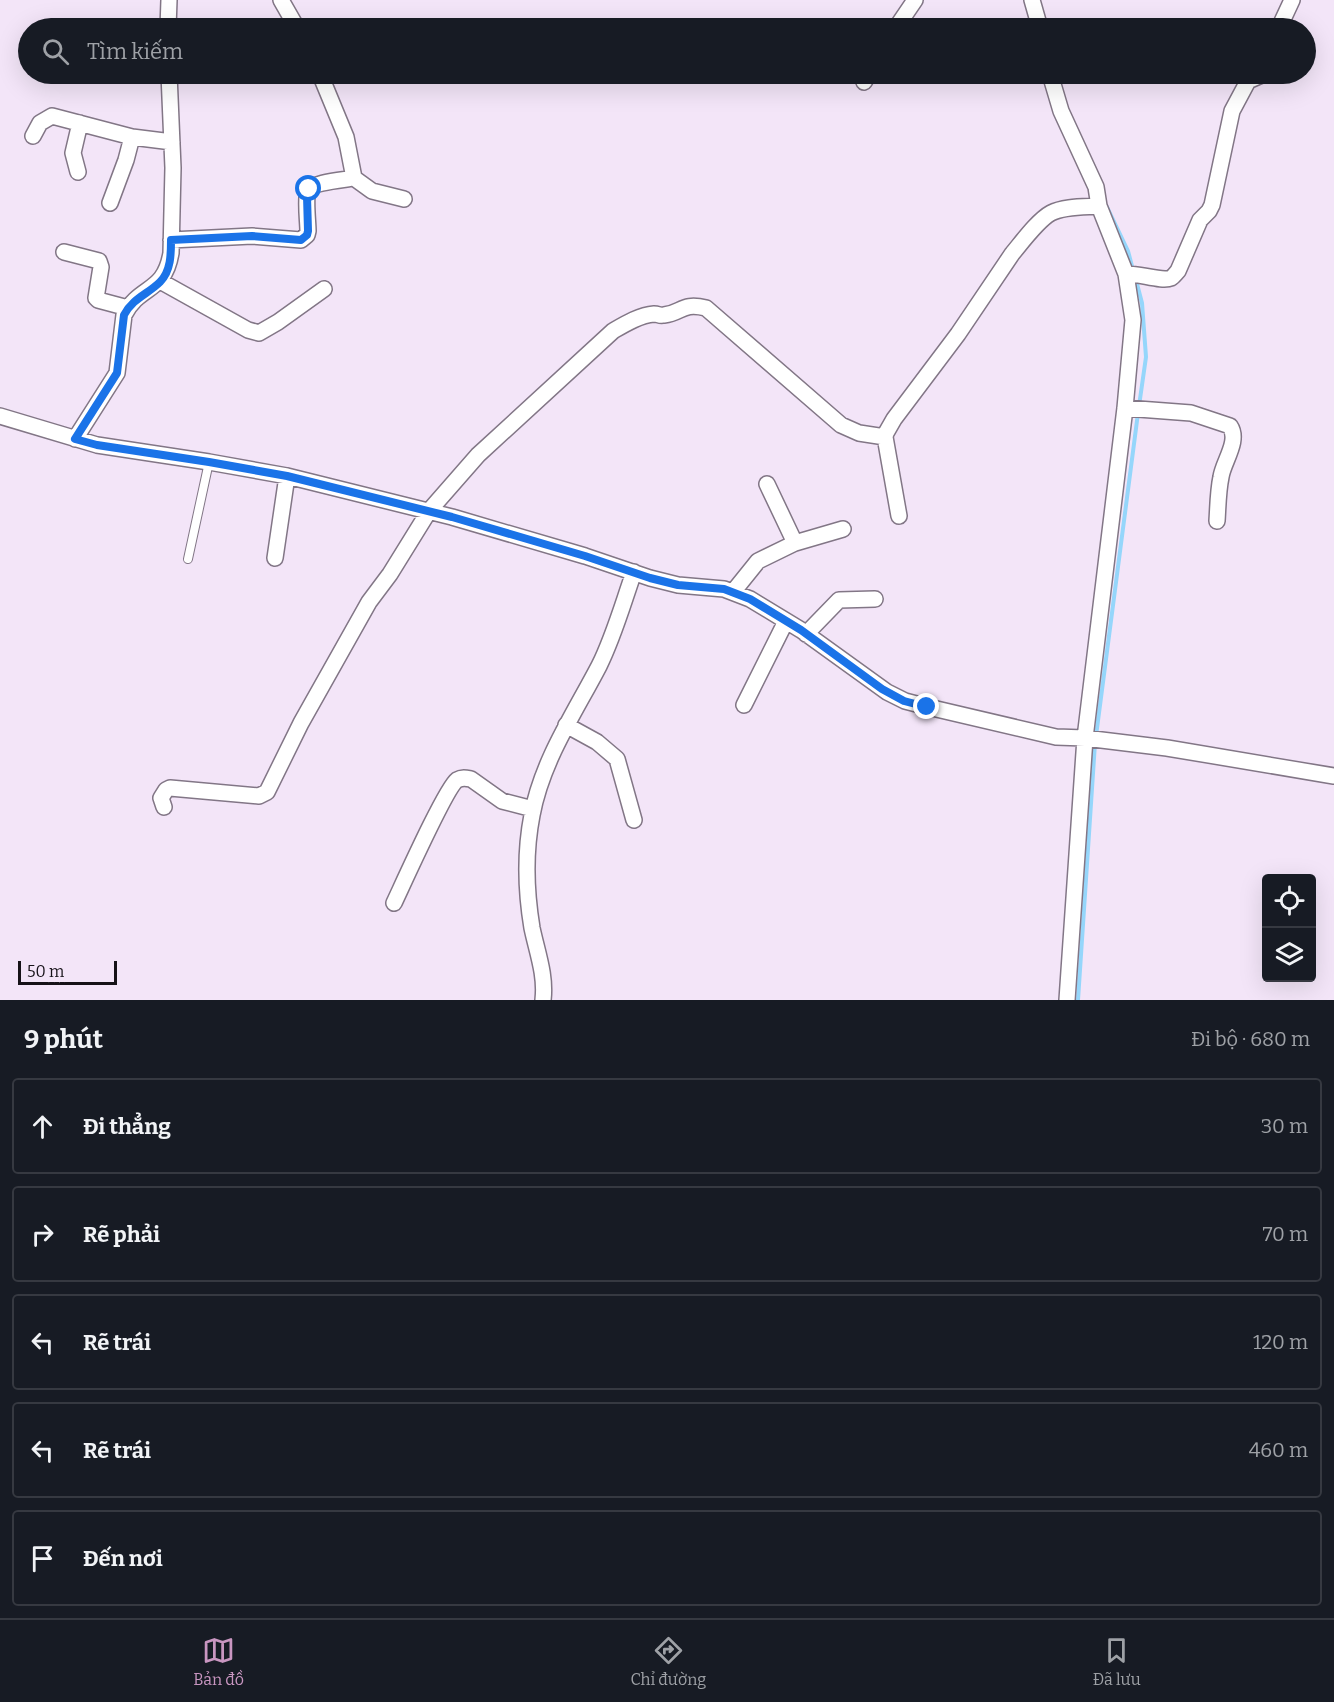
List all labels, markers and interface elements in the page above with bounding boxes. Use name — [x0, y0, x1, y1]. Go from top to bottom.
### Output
search box — [18, 18, 1316, 84]
icon: search — [39, 35, 72, 68]
text: Tìm kiếm — [87, 38, 183, 65]
route start — [295, 175, 321, 201]
route end — [913, 693, 939, 719]
map controls — [1262, 874, 1316, 982]
button: locate — [1262, 874, 1316, 928]
button: layers — [1262, 928, 1316, 982]
scale bar — [18, 958, 117, 986]
text: 50 m — [27, 962, 64, 981]
text: 9 phút — [24, 1024, 103, 1055]
text: Đi bộ · 680 m — [1191, 1027, 1310, 1051]
icon: ahead — [26, 1110, 59, 1143]
text: Đi thẳng — [83, 1113, 171, 1140]
text: 30 m — [1261, 1114, 1308, 1138]
icon: right — [26, 1218, 59, 1251]
text: Rẽ phải — [83, 1221, 160, 1248]
text: 70 m — [1262, 1222, 1308, 1246]
icon: left — [26, 1326, 59, 1359]
text: Rẽ trái — [83, 1329, 151, 1356]
text: 120 m — [1253, 1330, 1308, 1354]
icon: left — [26, 1434, 59, 1467]
text: Rẽ trái — [83, 1437, 151, 1464]
text: 460 m — [1249, 1438, 1308, 1462]
icon: arrive — [26, 1542, 59, 1575]
text: Đến nơi — [83, 1545, 163, 1572]
tab: Bản đồ — [193, 1634, 244, 1689]
tab: Chỉ đường — [631, 1634, 706, 1689]
tab: Đã lưu — [1093, 1634, 1141, 1689]

